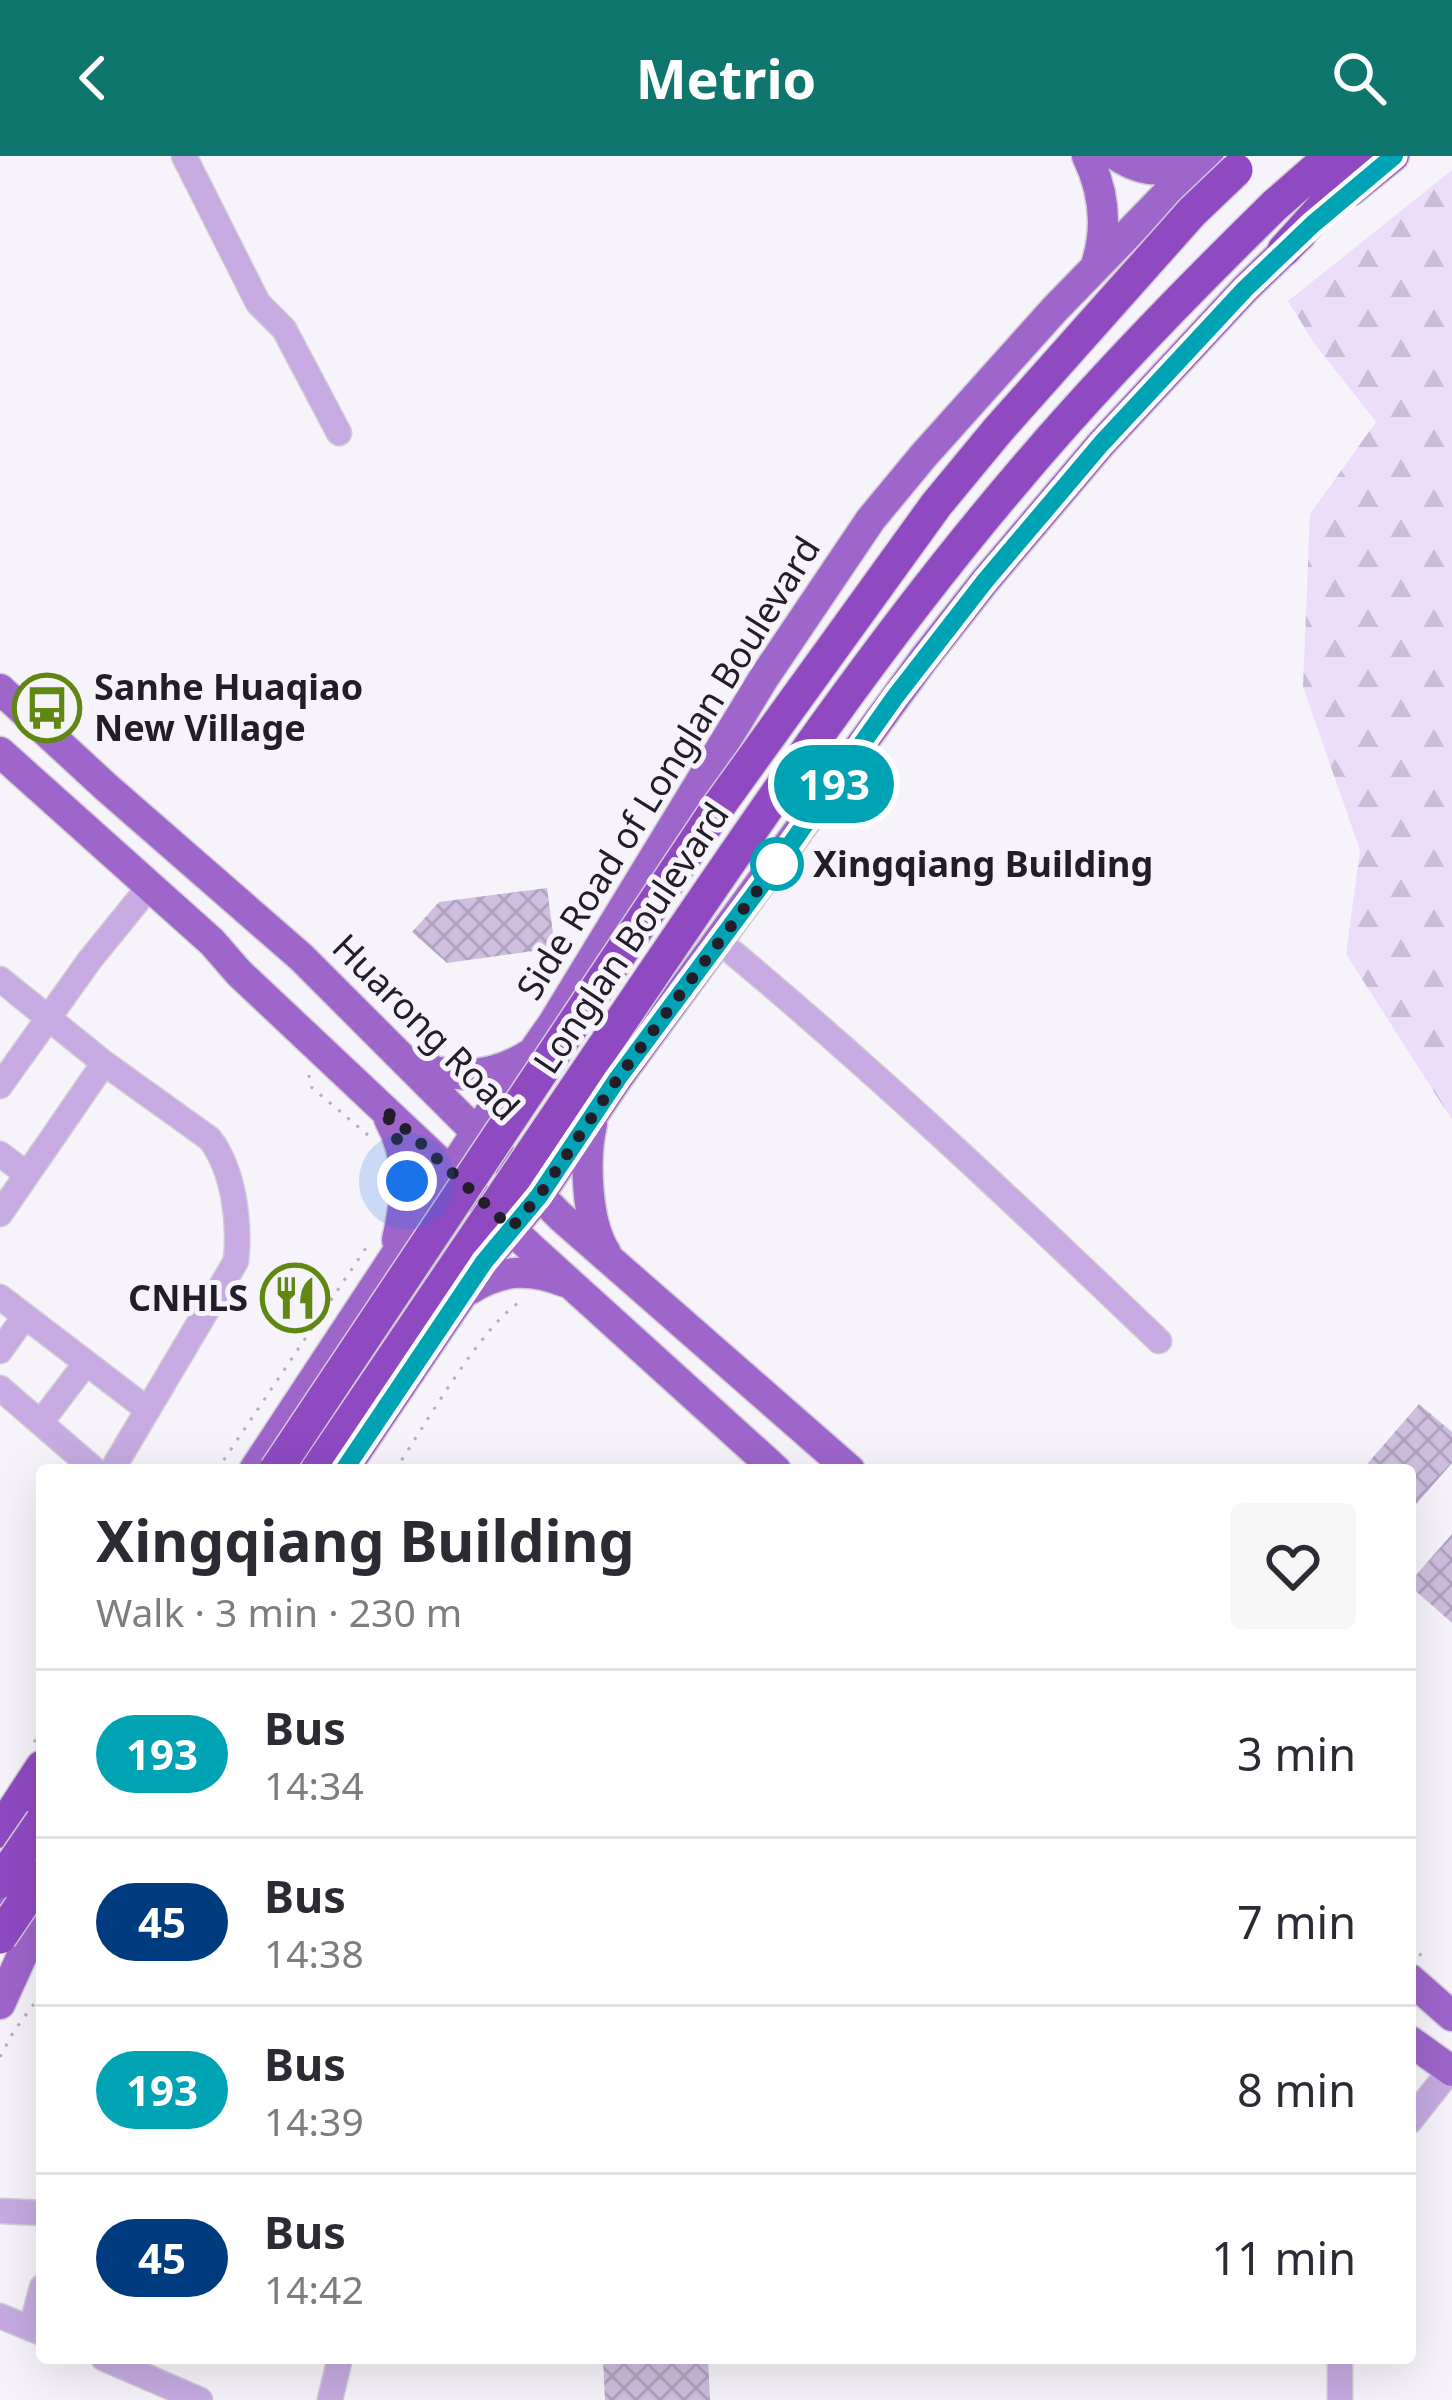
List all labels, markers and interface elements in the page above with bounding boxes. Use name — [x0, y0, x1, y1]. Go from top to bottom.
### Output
text: Metrio — [636, 41, 816, 115]
icon: back — [60, 45, 126, 111]
icon: search — [1326, 45, 1392, 111]
street label: Side Road of Longlan Boulevard — [507, 529, 829, 1007]
place label: Sanhe Huaqiao New Village — [94, 662, 363, 752]
bus stop icon: Sanhe Huaqiao New Village — [12, 673, 82, 743]
line badge: 193 — [765, 745, 903, 823]
text: 193 — [798, 755, 870, 812]
street label: Longlan Boulevard — [524, 794, 738, 1082]
marker: Xingqiang Building — [752, 839, 802, 889]
place label: Xingqiang Building — [813, 839, 1153, 888]
street label: Huarong Road — [322, 923, 530, 1131]
your location — [377, 1151, 437, 1211]
restaurant icon: CNHLS — [260, 1263, 330, 1333]
place label: CNHLS — [128, 1273, 248, 1322]
text: Xingqiang Building — [96, 1501, 635, 1579]
button: heart — [1230, 1503, 1356, 1629]
text: Walk · 3 min · 230 m — [96, 1585, 462, 1638]
text: Bus — [264, 1697, 346, 1758]
text: 3 min — [1237, 1723, 1356, 1784]
text: 193 — [126, 1725, 198, 1782]
text: 14:34 — [264, 1758, 364, 1811]
text: Bus — [264, 1865, 346, 1926]
text: 7 min — [1237, 1891, 1356, 1952]
text: 45 — [138, 1893, 186, 1950]
text: 14:38 — [264, 1926, 364, 1979]
text: Bus — [264, 2033, 346, 2094]
text: 8 min — [1237, 2059, 1356, 2120]
text: 193 — [126, 2061, 198, 2118]
text: 14:39 — [264, 2094, 364, 2147]
text: Bus — [264, 2201, 346, 2262]
text: 11 min — [1211, 2227, 1356, 2288]
text: 45 — [138, 2229, 186, 2286]
text: 14:42 — [264, 2262, 364, 2315]

